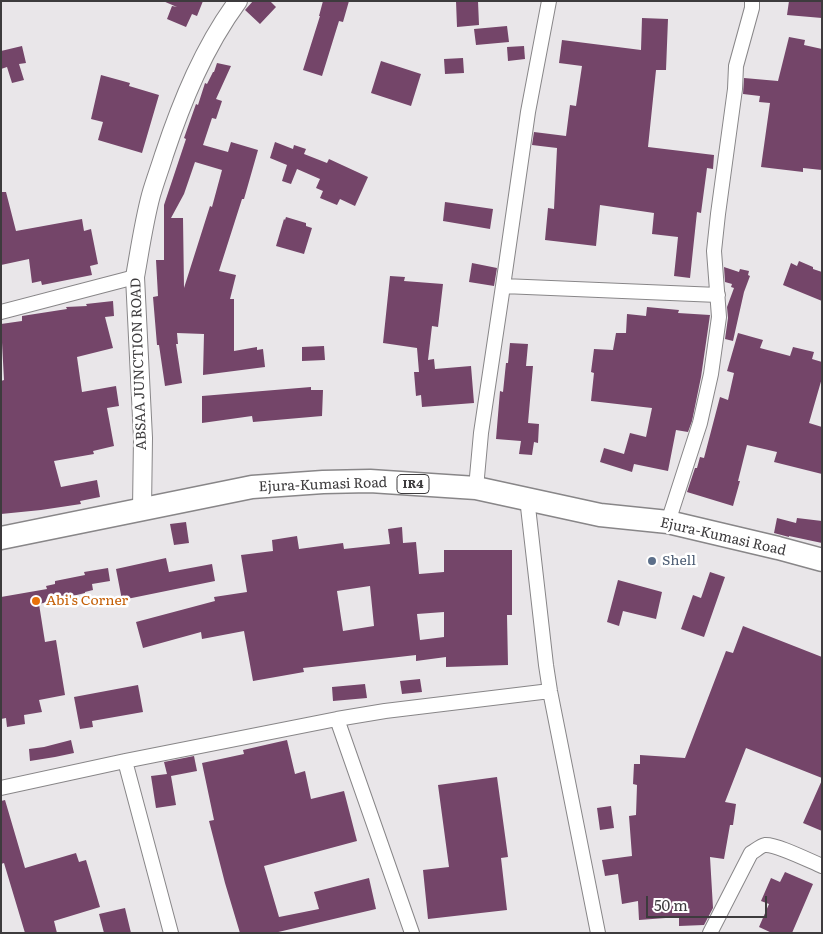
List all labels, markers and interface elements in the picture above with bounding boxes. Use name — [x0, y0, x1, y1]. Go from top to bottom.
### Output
street label: ABSAA JUNCTION ROAD — [128, 277, 150, 451]
street label: Ejura-Kumasi Road — [258, 474, 388, 496]
road number: IR4 — [397, 474, 429, 494]
street label: Ejura-Kumasi Road — [658, 514, 788, 560]
place label: Shell — [662, 553, 696, 569]
marker: Shell — [646, 555, 658, 567]
place label: Abi's Corner — [46, 593, 128, 609]
marker: Abi's Corner — [30, 595, 42, 607]
scale bar — [648, 886, 769, 918]
text: 50 m — [654, 893, 688, 916]

